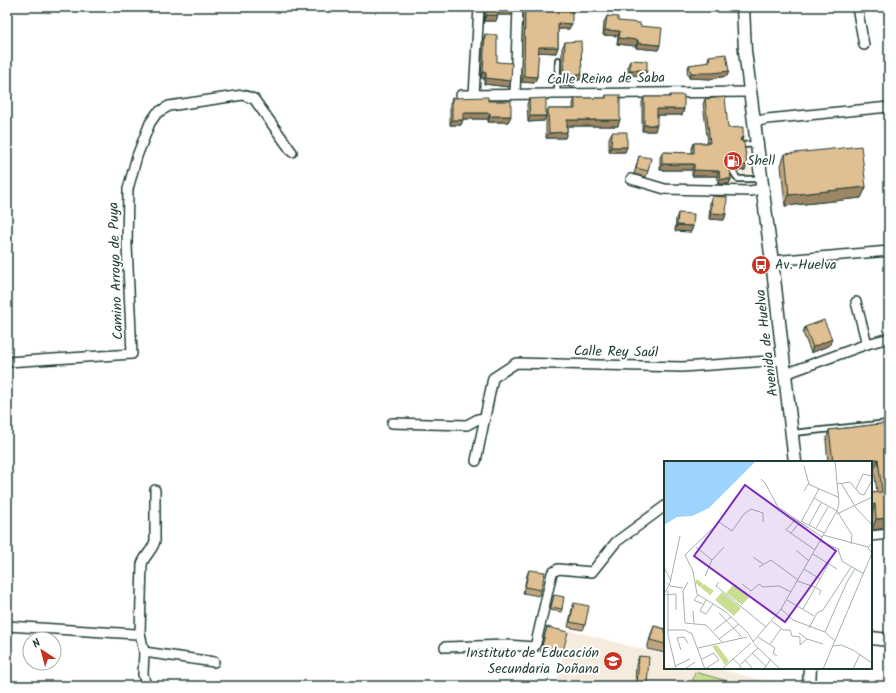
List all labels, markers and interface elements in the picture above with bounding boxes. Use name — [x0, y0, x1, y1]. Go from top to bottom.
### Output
street label: Calle Reina de Saba — [547, 67, 665, 91]
fuel station icon: Shell — [722, 150, 744, 172]
place label: Shell — [747, 150, 776, 172]
street label: Camino Arroyo de Puya — [103, 202, 129, 340]
bus stop icon: Av. Huelva — [750, 254, 772, 276]
place label: Av. Huelva — [775, 254, 837, 276]
street label: Avenida de Huelva — [750, 288, 784, 398]
street label: Calle Rey Saúl — [574, 340, 659, 364]
inset map — [664, 461, 872, 669]
north arrow — [22, 631, 62, 671]
text: N — [29, 634, 45, 653]
place label: Instituto de Educación Secundaria Doñana — [466, 642, 599, 680]
school or university icon: Instituto de Educación Secundaria Doñana — [602, 650, 624, 672]

